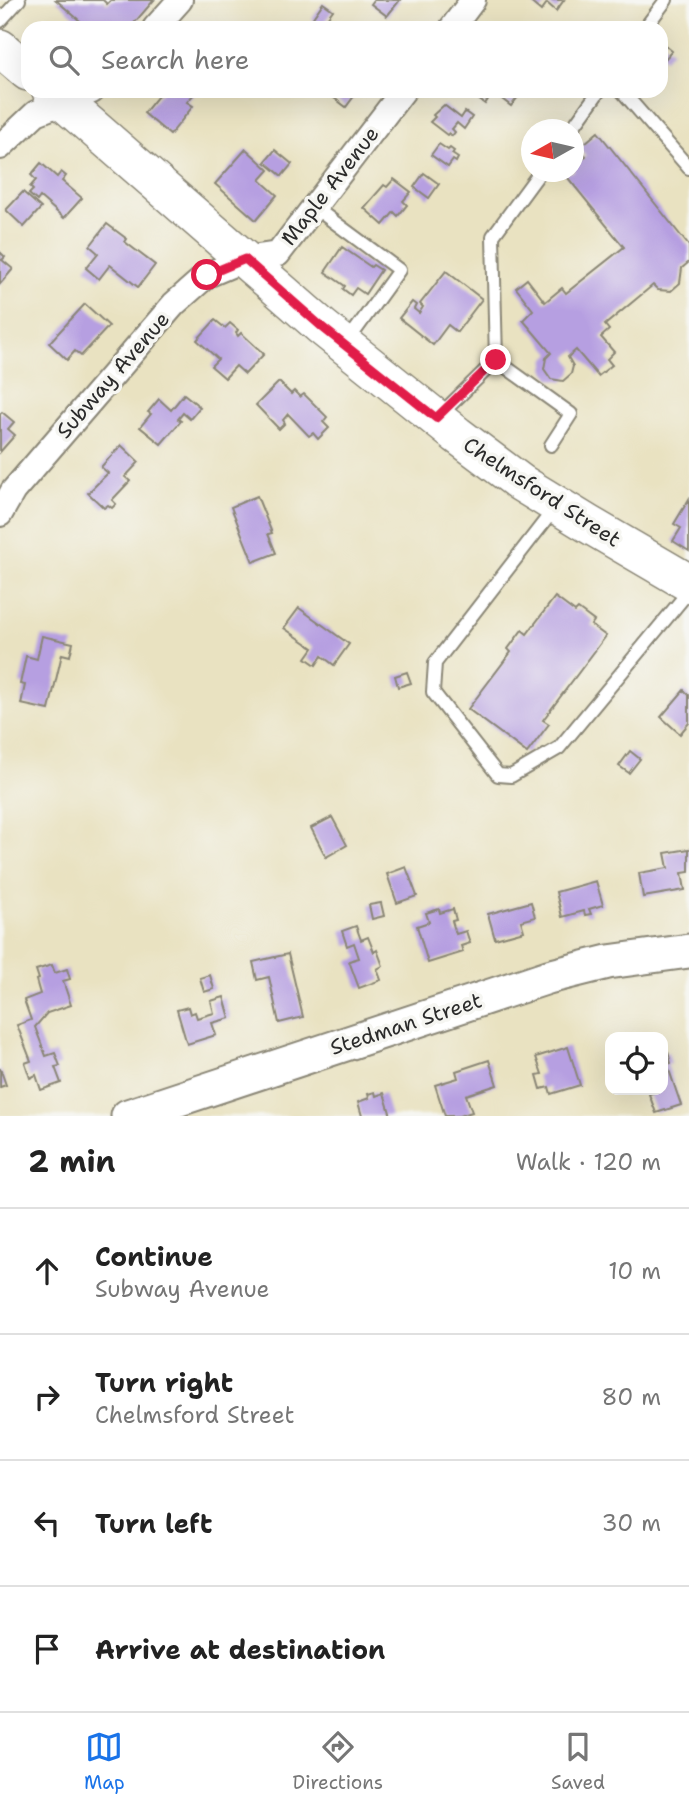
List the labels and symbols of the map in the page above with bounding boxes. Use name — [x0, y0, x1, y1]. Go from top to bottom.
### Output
north arrow — [521, 119, 584, 182]
street label: Maple Avenue — [275, 121, 385, 251]
route start — [191, 259, 222, 290]
street label: Subway Avenue — [50, 306, 176, 444]
route end — [480, 344, 511, 375]
street label: Chelmsford Street — [458, 431, 626, 553]
street label: Stedman Street — [327, 986, 485, 1062]

